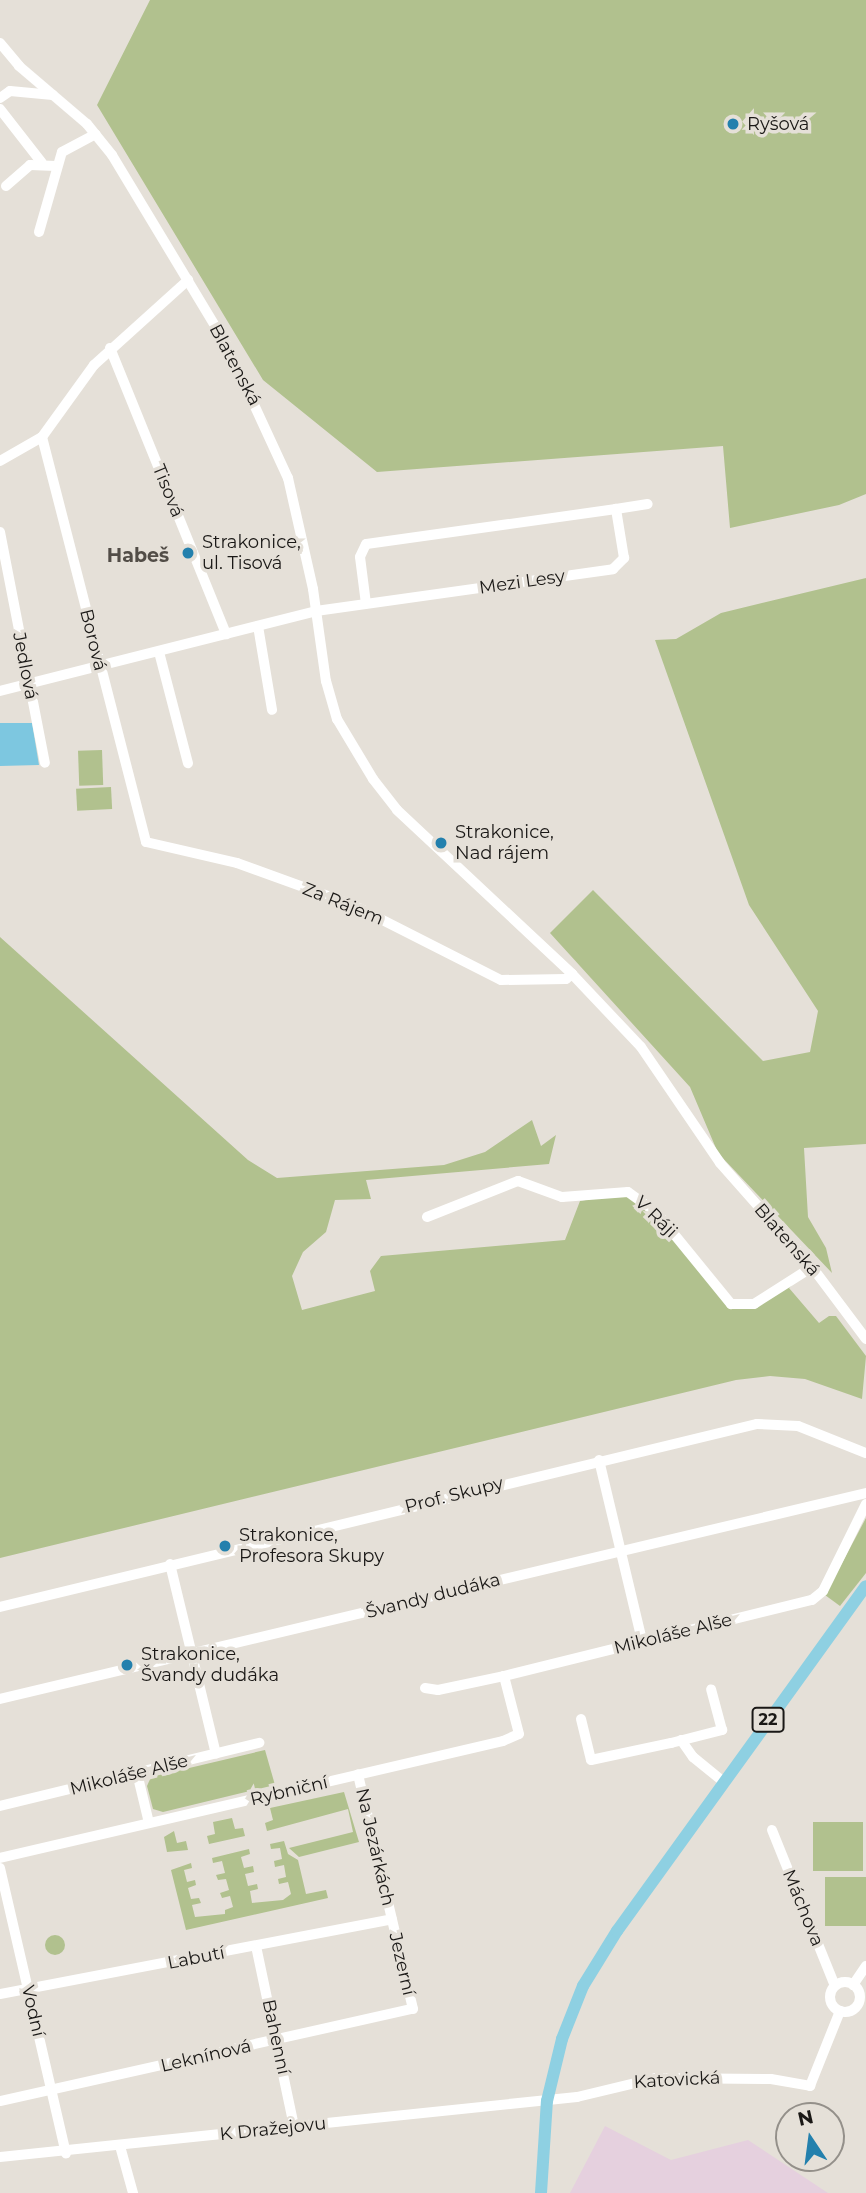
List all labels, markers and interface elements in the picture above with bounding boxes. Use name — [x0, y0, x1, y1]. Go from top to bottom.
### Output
place label: Ryšová — [747, 113, 809, 135]
marker: Ryšová — [725, 116, 741, 132]
street label: Blatenská — [205, 321, 265, 409]
street label: Tisová — [148, 461, 188, 521]
place label: Strakonice, ul. Tisová — [202, 532, 301, 574]
district label: Habeš — [107, 545, 169, 567]
marker: Strakonice, ul. Tisová — [180, 545, 196, 561]
street label: Mezi Lesy — [478, 565, 566, 599]
street label: Borová — [75, 607, 111, 673]
street label: Jedlová — [8, 631, 42, 701]
place label: Strakonice, Nad rájem — [455, 822, 554, 864]
marker: Strakonice, Nad rájem — [433, 835, 449, 851]
street label: Za Rájem — [299, 878, 387, 930]
street label: V Ráji — [630, 1192, 682, 1242]
street label: Blatenská — [750, 1199, 824, 1281]
street label: Prof. Skupy — [403, 1472, 505, 1518]
place label: Strakonice, Profesora Skupy — [239, 1525, 384, 1568]
marker: Strakonice, Profesora Skupy — [217, 1538, 233, 1554]
street label: Švandy dudáka — [363, 1569, 503, 1623]
street label: Mikoláše Alše — [612, 1609, 734, 1659]
place label: Strakonice, Švandy dudáka — [141, 1644, 279, 1686]
marker: Strakonice, Švandy dudáka — [119, 1657, 135, 1673]
road number: 22 — [750, 1708, 786, 1732]
street label: Mikoláše Alše — [68, 1750, 190, 1800]
street label: Rybniční — [248, 1772, 330, 1810]
street label: Na Jezárkách — [351, 1786, 399, 1908]
street label: Máchova — [778, 1866, 828, 1950]
street label: Jezerní — [384, 1930, 420, 1998]
street label: Labutí — [166, 1942, 226, 1974]
street label: Vodní — [17, 1983, 49, 2039]
street label: Bahenní — [257, 1997, 295, 2077]
street label: Leknínová — [159, 2035, 253, 2077]
street label: Katovická — [633, 2067, 721, 2093]
north arrow — [775, 2102, 845, 2172]
text: N — [796, 2105, 816, 2131]
street label: K Dražejovu — [219, 2113, 327, 2145]

